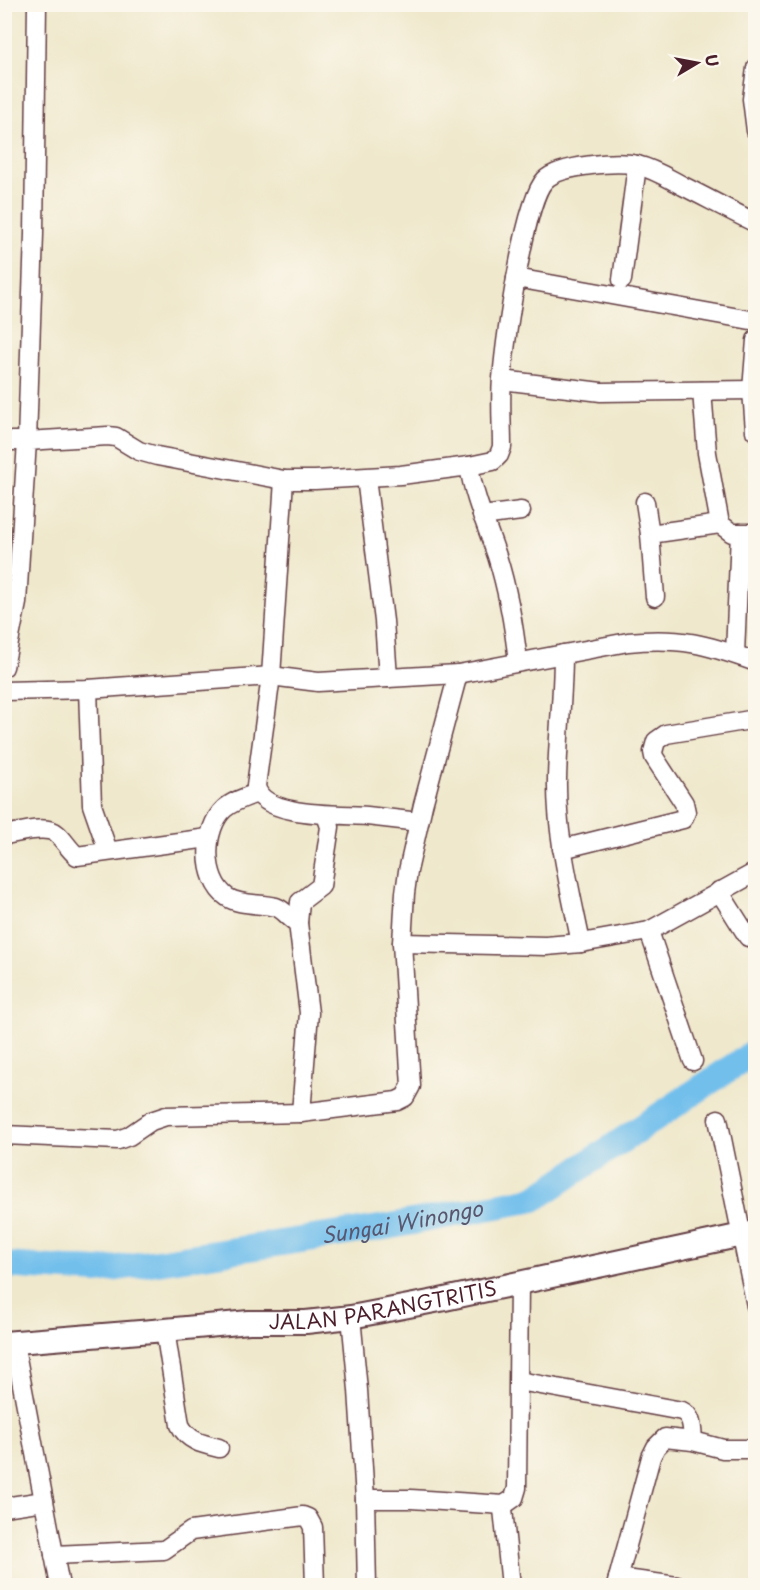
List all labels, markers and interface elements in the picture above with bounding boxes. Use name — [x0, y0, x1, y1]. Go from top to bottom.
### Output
north arrow — [667, 33, 727, 93]
text: U — [700, 52, 726, 68]
water label: Sungai Winongo — [319, 1191, 486, 1251]
street label: JALAN PARANGTRITIS — [269, 1272, 499, 1336]

